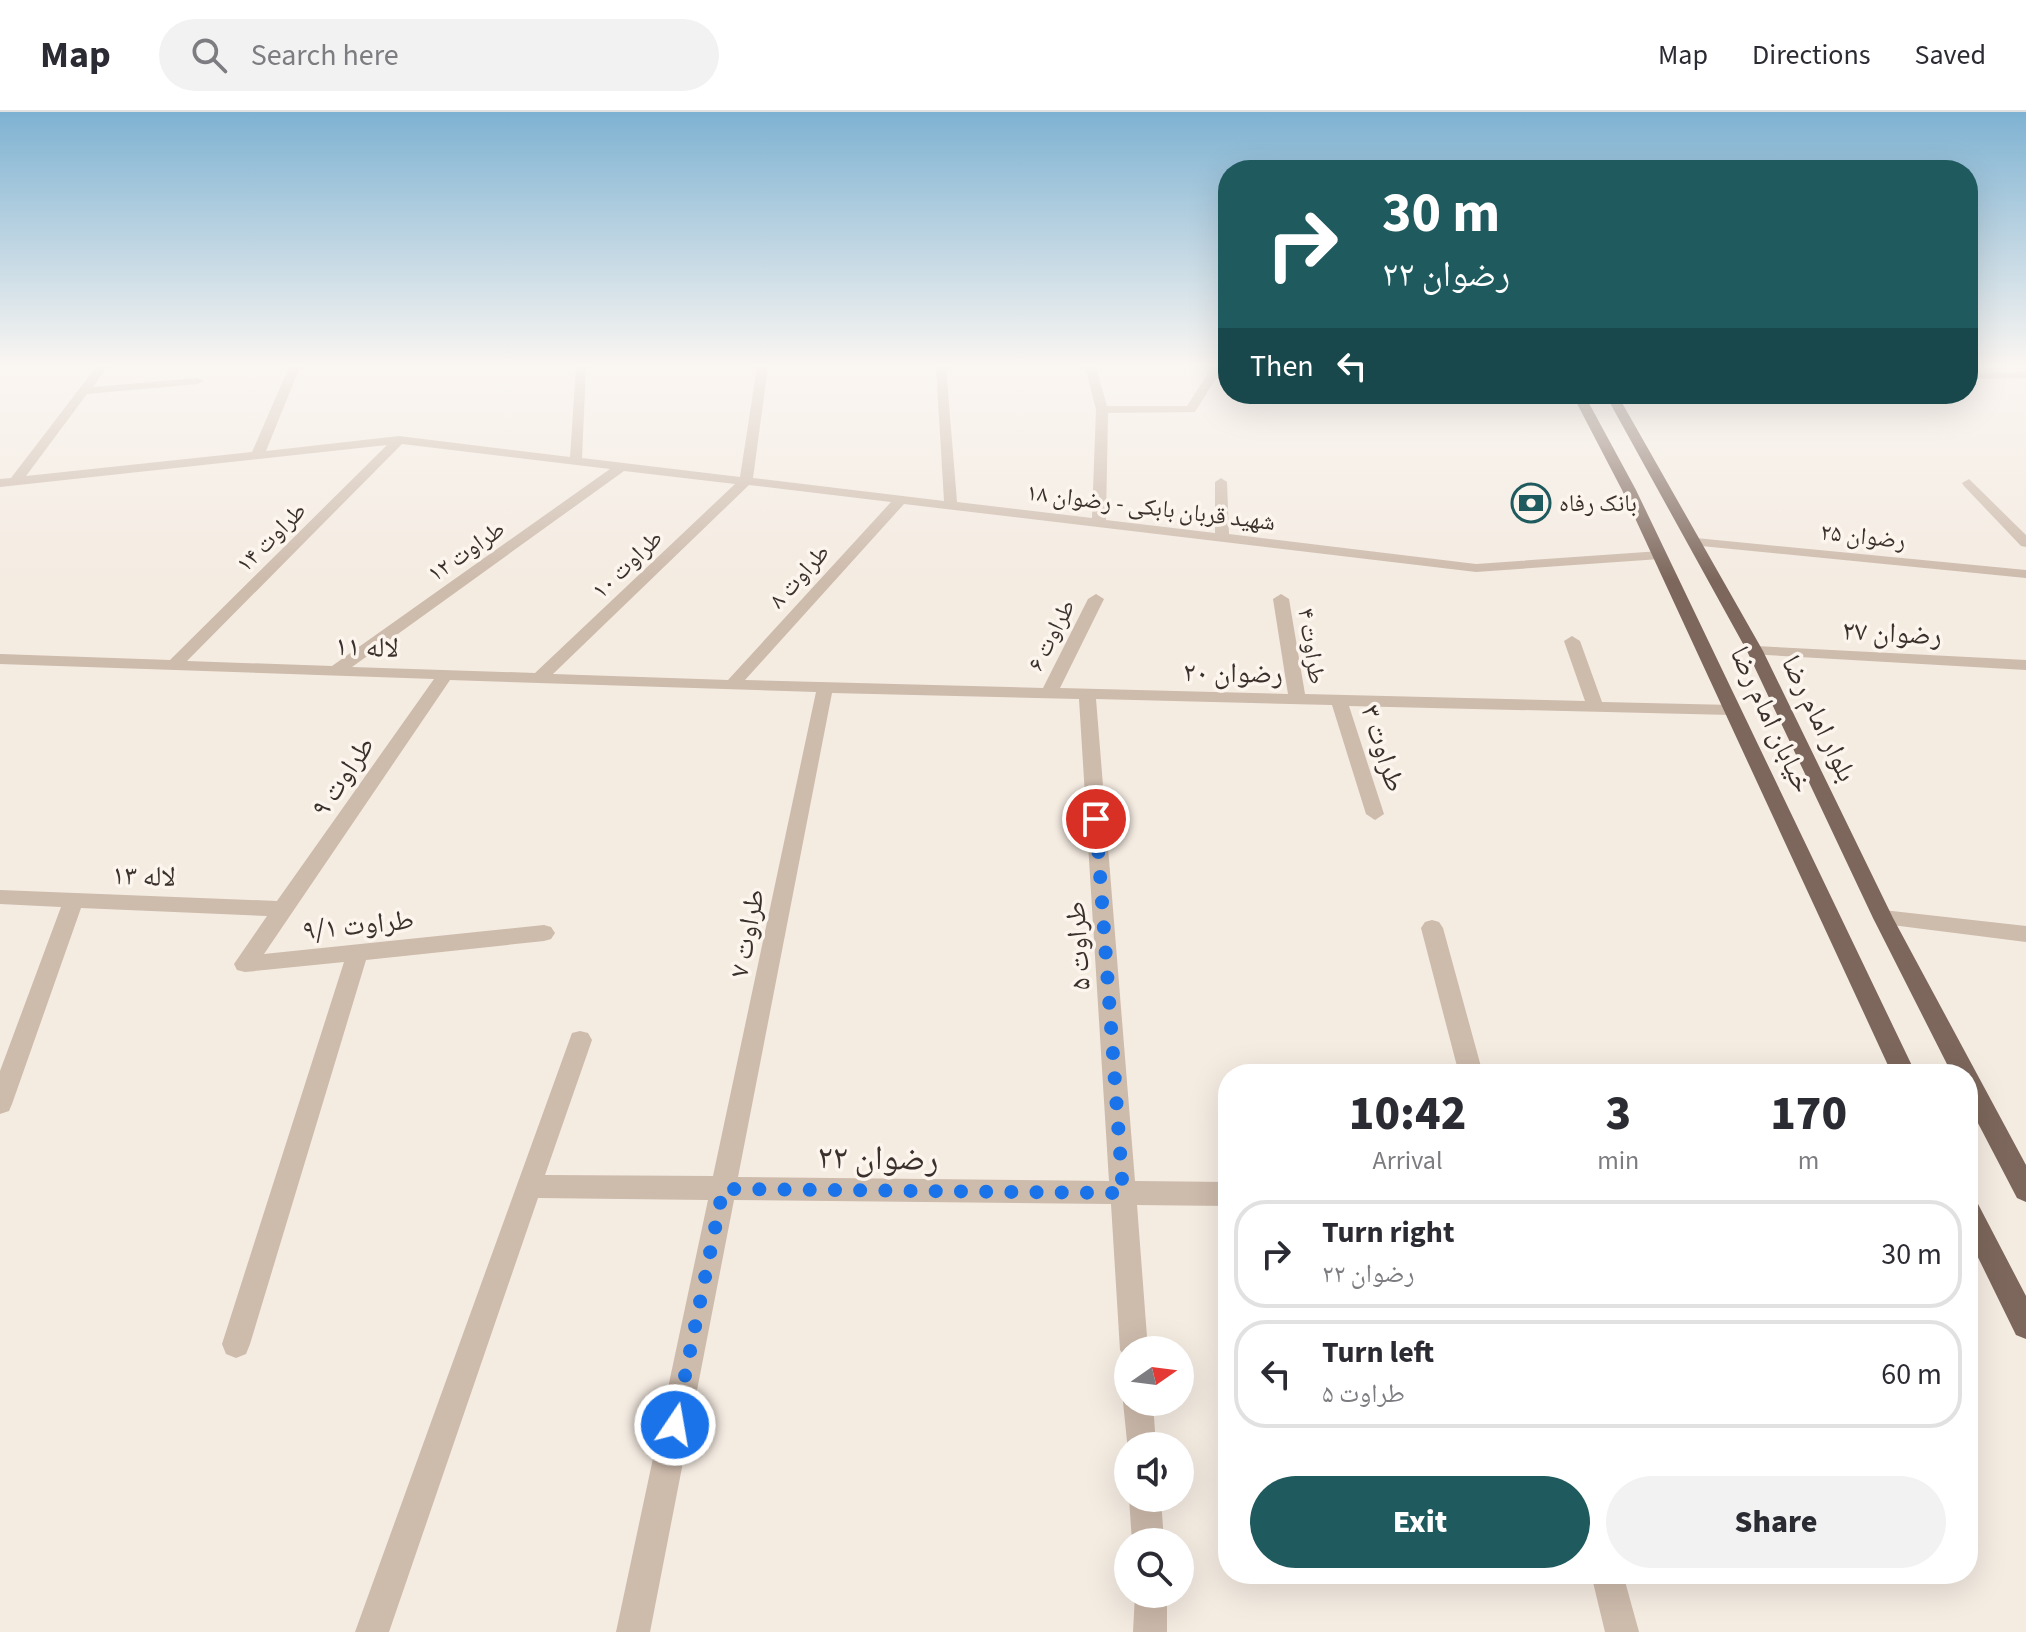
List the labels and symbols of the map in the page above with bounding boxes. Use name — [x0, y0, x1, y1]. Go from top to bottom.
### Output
street label: شهید قربان بابکی - رضوان ۱۸ — [1025, 475, 1277, 540]
bank icon: بانک رفاه — [1510, 482, 1552, 524]
place label: بانک رفاه — [1559, 486, 1637, 521]
street label: طراوت ۱۴ — [228, 494, 315, 581]
street label: طراوت ۱۲ — [420, 512, 512, 591]
street label: رضوان ۲۵ — [1819, 515, 1907, 558]
street label: طراوت ۱۰ — [584, 521, 671, 607]
street label: طراوت ۸ — [761, 536, 838, 617]
street label: طراوت ۶ — [1018, 593, 1084, 677]
street label: طراوت ۴ — [1288, 606, 1335, 687]
street label: رضوان ۲۷ — [1841, 610, 1943, 656]
street label: لاله ۱۱ — [334, 626, 400, 668]
street label: خیابان امام رضا — [1720, 640, 1822, 799]
street label: بلوار امام رضا — [1771, 648, 1867, 789]
street label: رضوان ۲۰ — [1183, 652, 1283, 694]
street label: طراوت ۳ — [1350, 700, 1416, 797]
street label: طراوت ۹ — [301, 728, 384, 825]
pin — [1062, 785, 1130, 853]
street label: لاله ۱۳ — [111, 855, 177, 897]
street label: طراوت ۷ — [719, 886, 775, 981]
street label: طراوت ۹/۱ — [300, 899, 416, 951]
street label: طراوت ۵ — [1055, 900, 1101, 992]
street label: رضوان ۲۲ — [817, 1133, 939, 1184]
north arrow — [1114, 1336, 1194, 1416]
position arrow — [633, 1383, 717, 1467]

